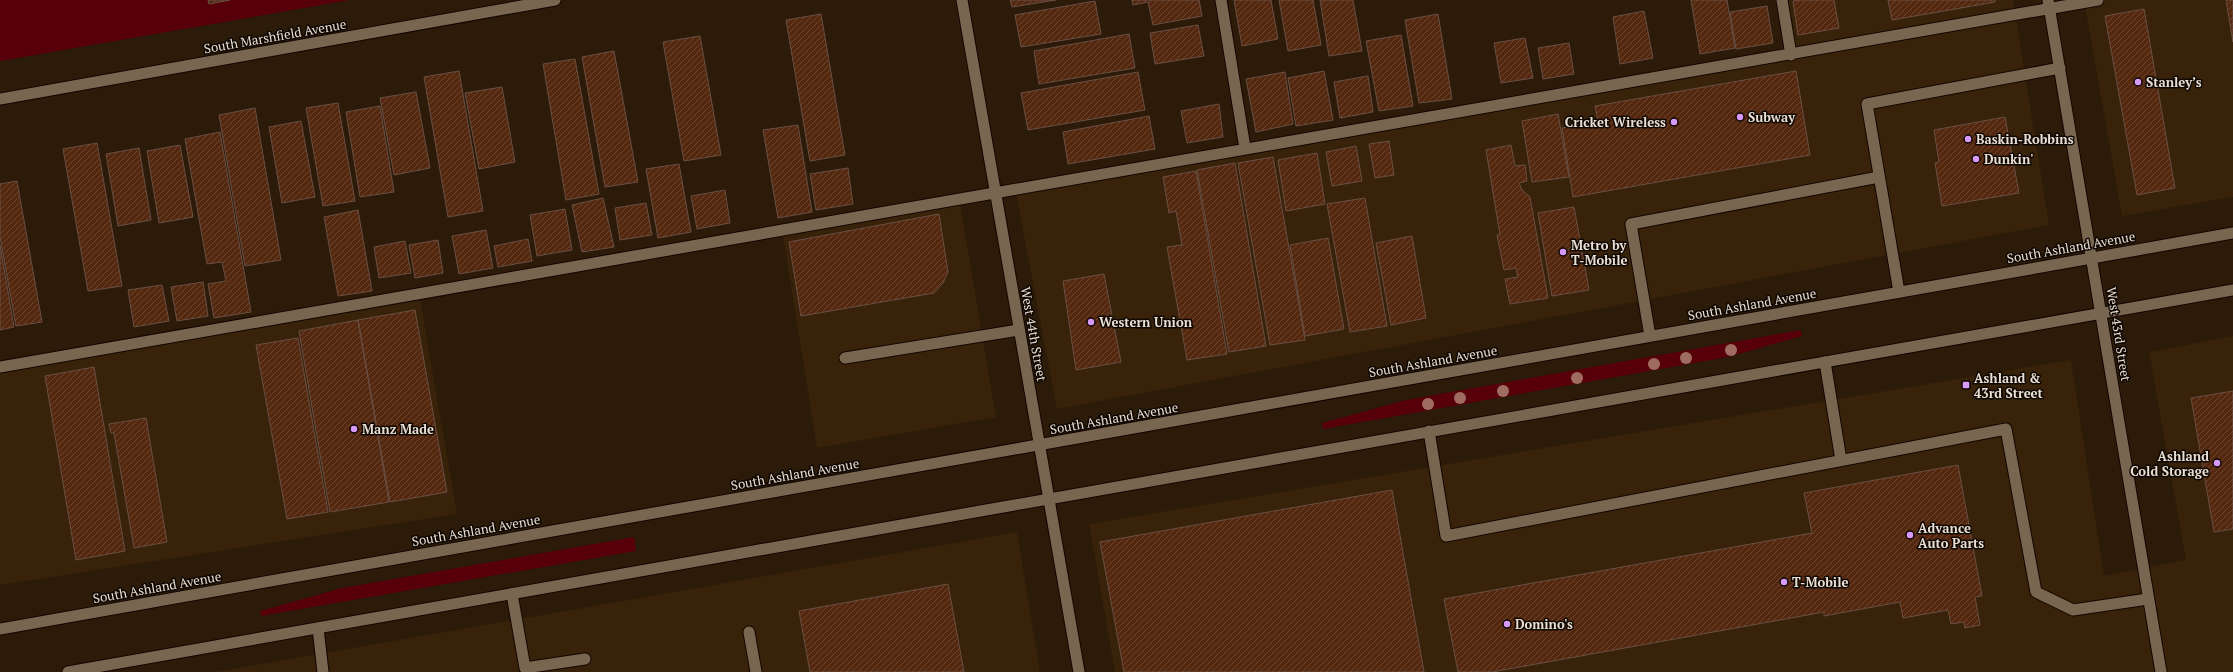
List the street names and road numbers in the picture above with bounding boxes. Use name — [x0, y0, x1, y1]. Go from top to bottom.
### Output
street label: South Marshfield Avenue — [202, 15, 348, 57]
street label: South Ashland Avenue — [2005, 227, 2137, 267]
street label: South Ashland Avenue — [1686, 284, 1818, 324]
street label: West 44th Street — [1017, 285, 1051, 383]
street label: West 43rd Street — [2103, 285, 2135, 383]
street label: South Ashland Avenue — [1367, 341, 1499, 381]
street label: South Ashland Avenue — [1048, 398, 1180, 438]
street label: South Ashland Avenue — [729, 454, 861, 494]
street label: South Ashland Avenue — [410, 510, 542, 550]
street label: South Ashland Avenue — [91, 567, 223, 607]

